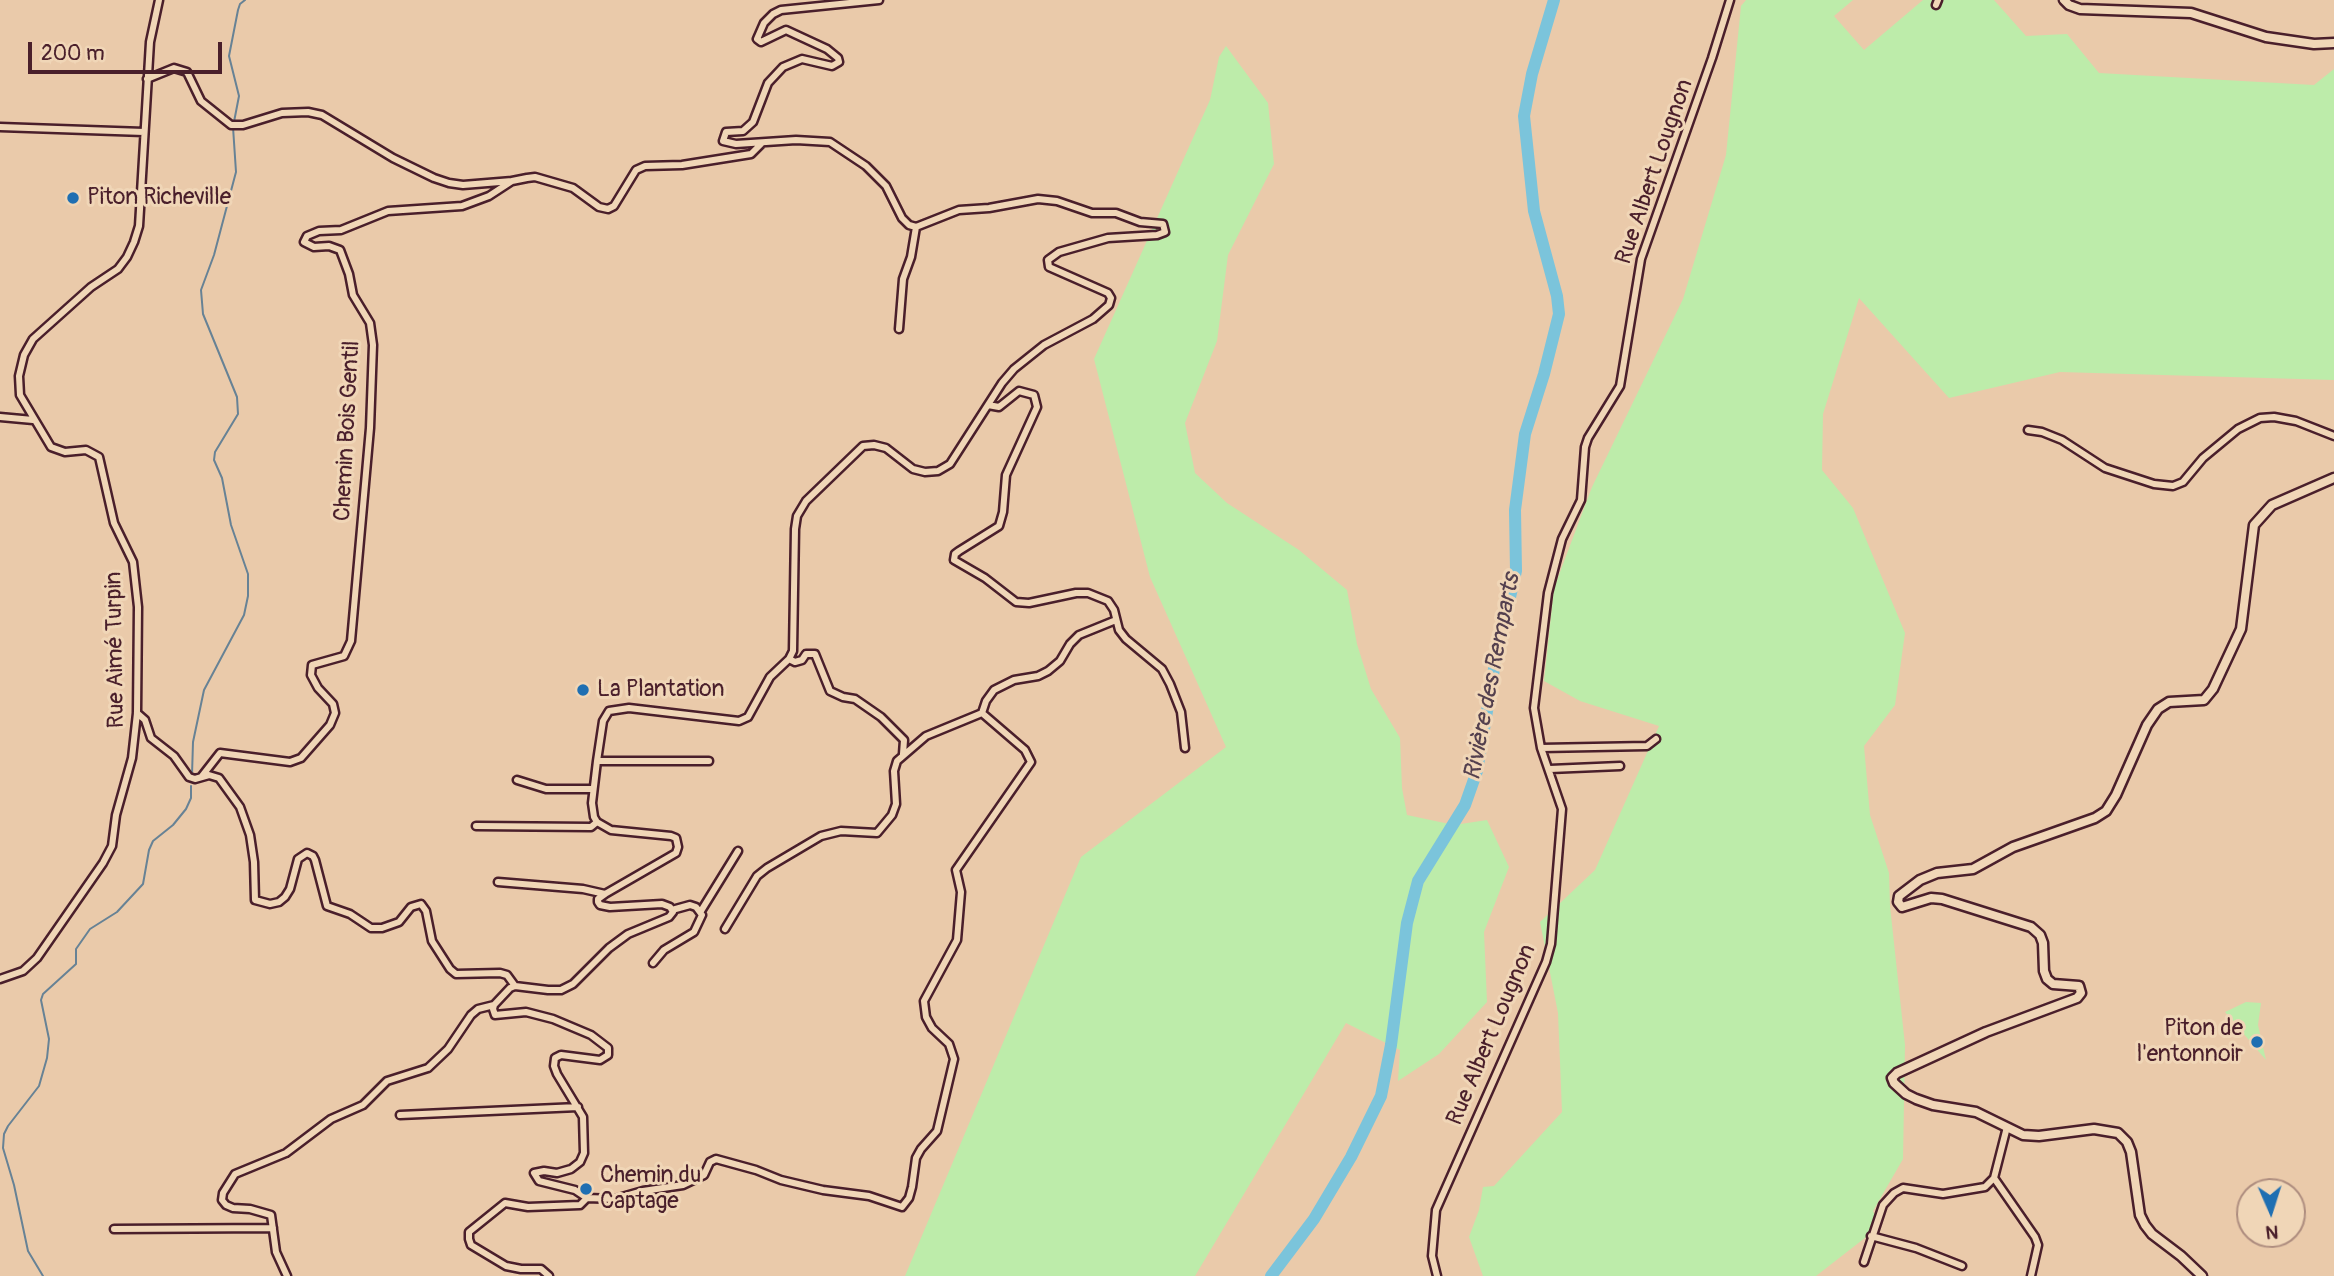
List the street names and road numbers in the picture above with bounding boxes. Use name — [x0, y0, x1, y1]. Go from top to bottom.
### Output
street label: Rue Albert Lougnon — [1610, 76, 1700, 268]
street label: Chemin Bois Gentil — [329, 340, 367, 522]
street label: Rue Aimé Turpin — [101, 571, 131, 729]
street label: Rue Albert Lougnon — [1441, 940, 1543, 1130]

